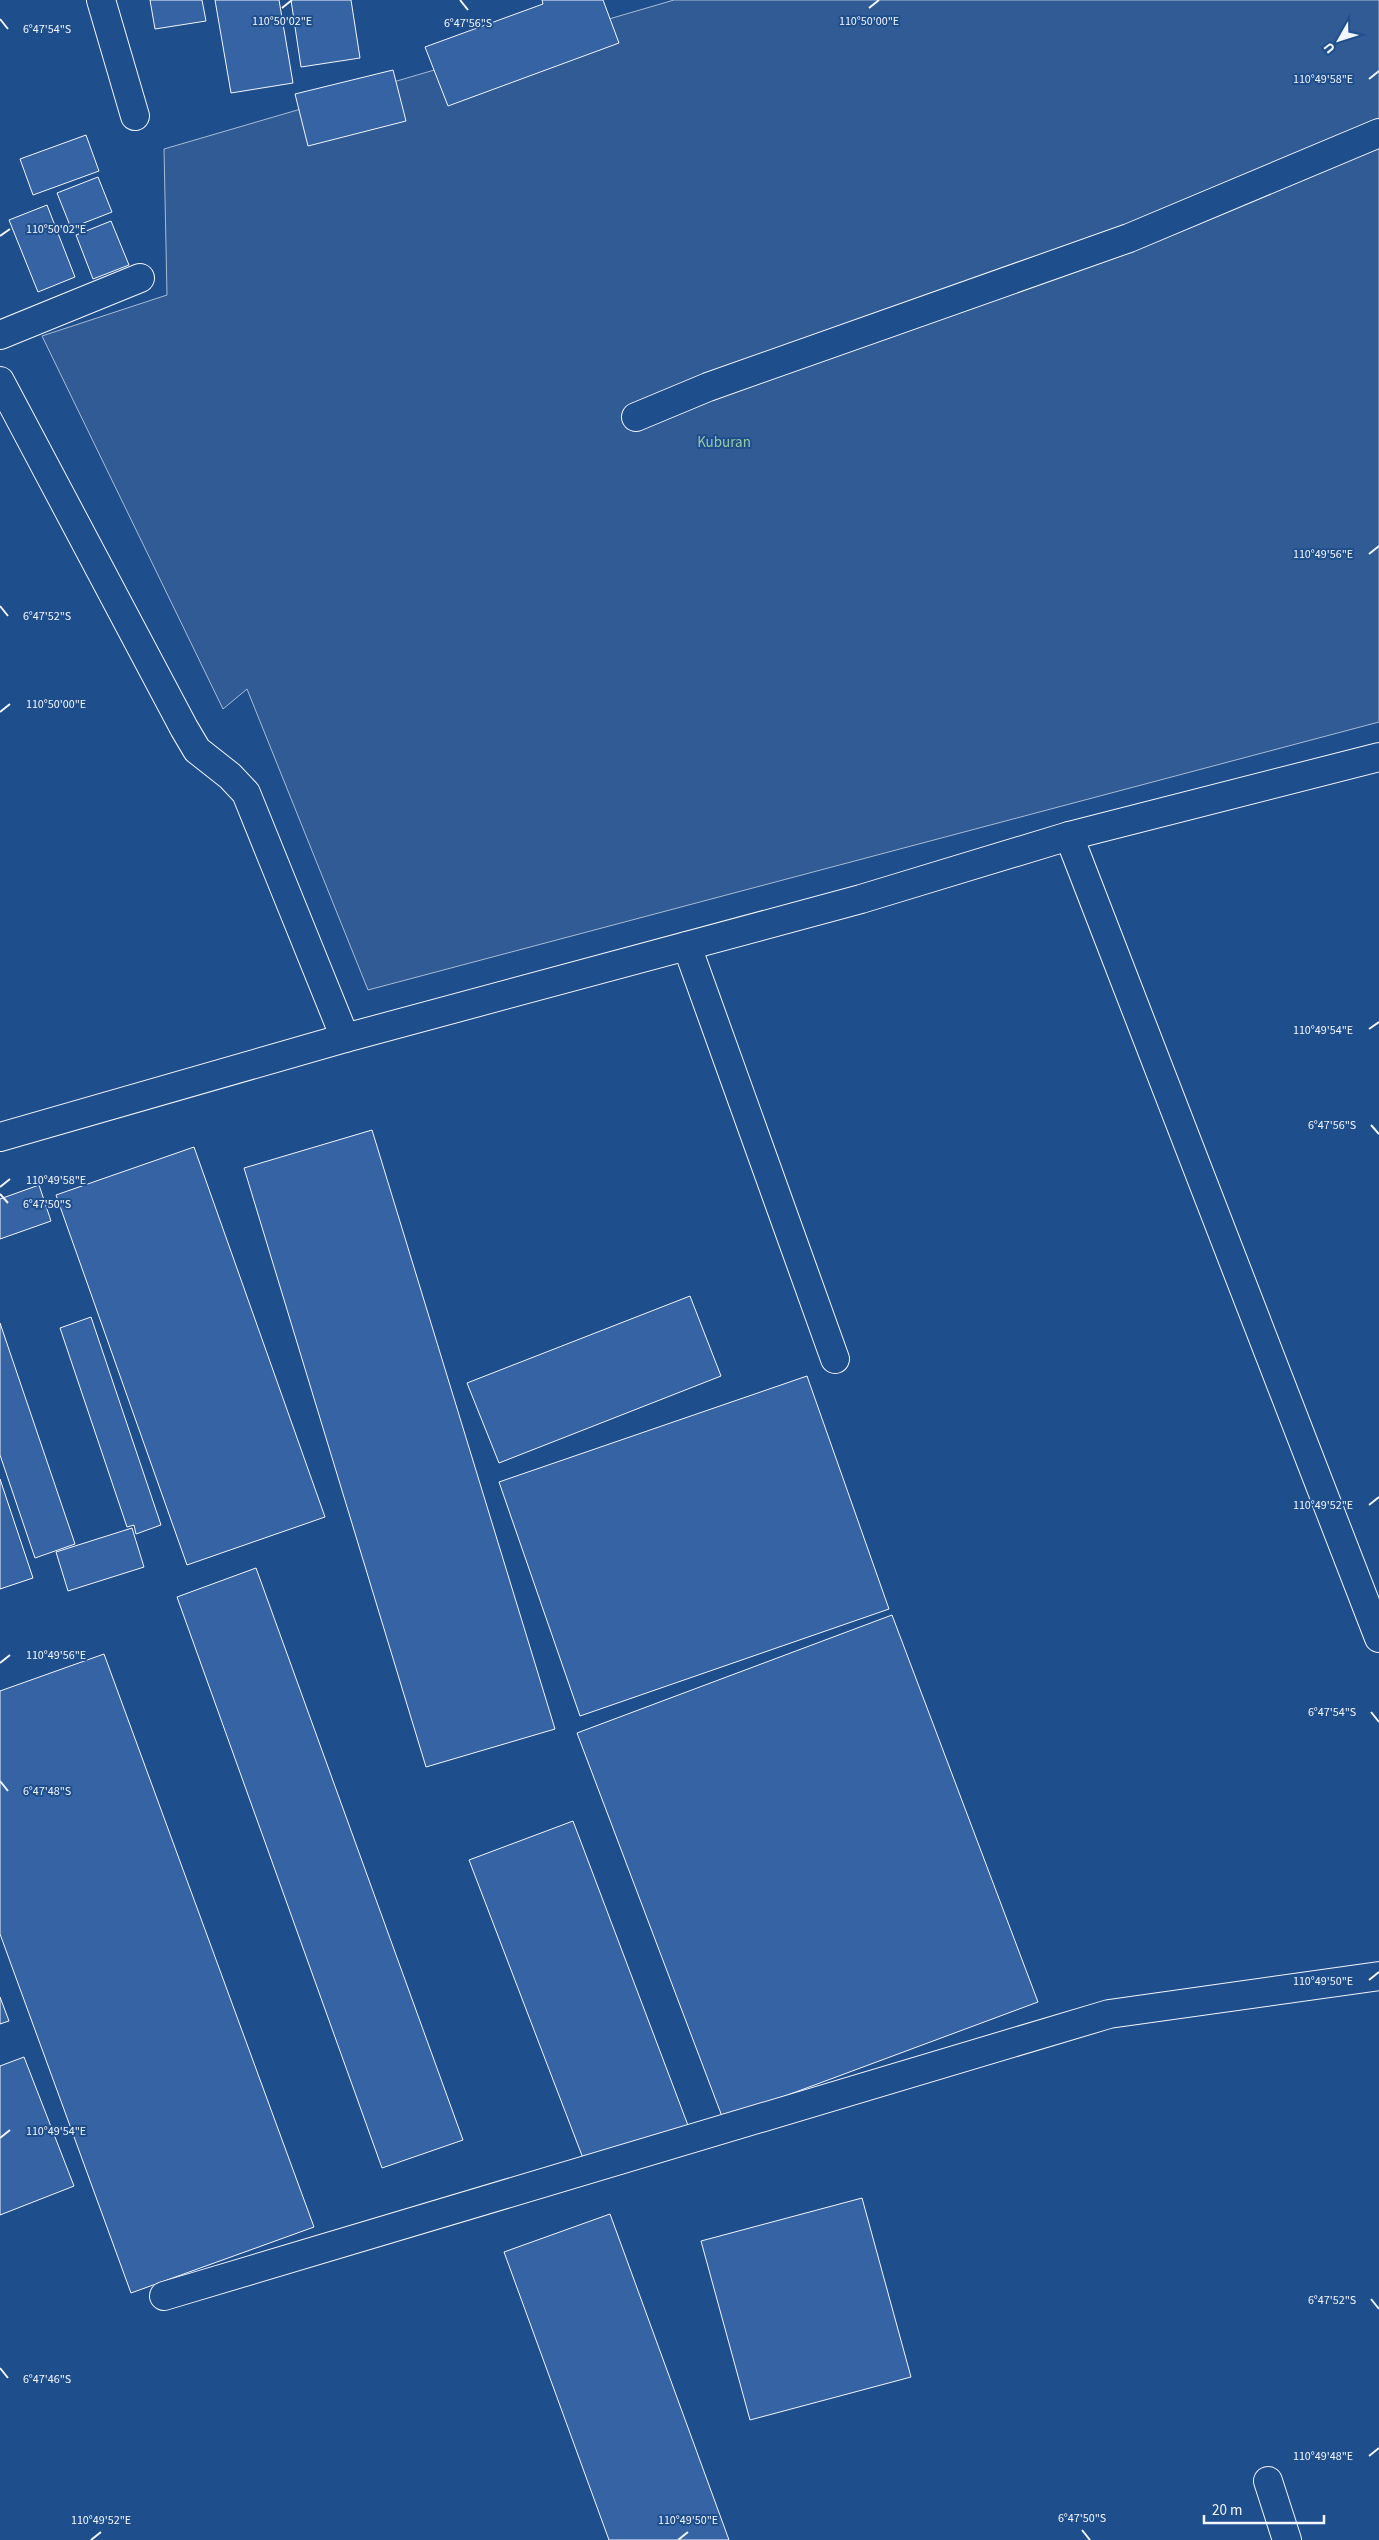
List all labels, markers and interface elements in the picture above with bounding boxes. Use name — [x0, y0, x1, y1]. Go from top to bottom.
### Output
text: 110°50'02"E — [252, 13, 312, 30]
text: 110°50'00"E — [839, 13, 899, 30]
text: 6°47'56"S — [444, 15, 492, 32]
north arrow — [1314, 15, 1364, 65]
text: 6°47'54"S — [23, 21, 71, 38]
text: U — [1319, 38, 1340, 57]
text: 110°49'58"E — [1293, 71, 1353, 88]
text: 110°50'02"E — [26, 221, 86, 238]
park label: Kuburan — [697, 432, 751, 453]
text: 110°49'56"E — [1293, 546, 1353, 563]
text: 6°47'52"S — [23, 608, 71, 625]
text: 110°50'00"E — [26, 696, 86, 713]
text: 110°49'54"E — [1293, 1022, 1353, 1039]
text: 6°47'56"S — [1308, 1117, 1356, 1134]
text: 110°49'58"E — [26, 1172, 86, 1189]
text: 6°47'50"S — [23, 1196, 71, 1213]
text: 110°49'52"E — [1293, 1497, 1353, 1514]
text: 110°49'56"E — [26, 1647, 86, 1664]
text: 6°47'54"S — [1308, 1704, 1356, 1721]
text: 6°47'48"S — [23, 1783, 71, 1800]
text: 110°49'50"E — [1293, 1973, 1353, 1990]
text: 110°49'54"E — [26, 2123, 86, 2140]
text: 6°47'52"S — [1308, 2292, 1356, 2309]
text: 6°47'46"S — [23, 2371, 71, 2388]
text: 110°49'48"E — [1293, 2448, 1353, 2465]
scale bar — [1204, 2492, 1324, 2524]
text: 20 m — [1212, 2500, 1242, 2521]
text: 6°47'50"S — [1058, 2510, 1106, 2527]
text: 110°49'52"E — [71, 2512, 131, 2529]
text: 110°49'50"E — [658, 2512, 718, 2529]

